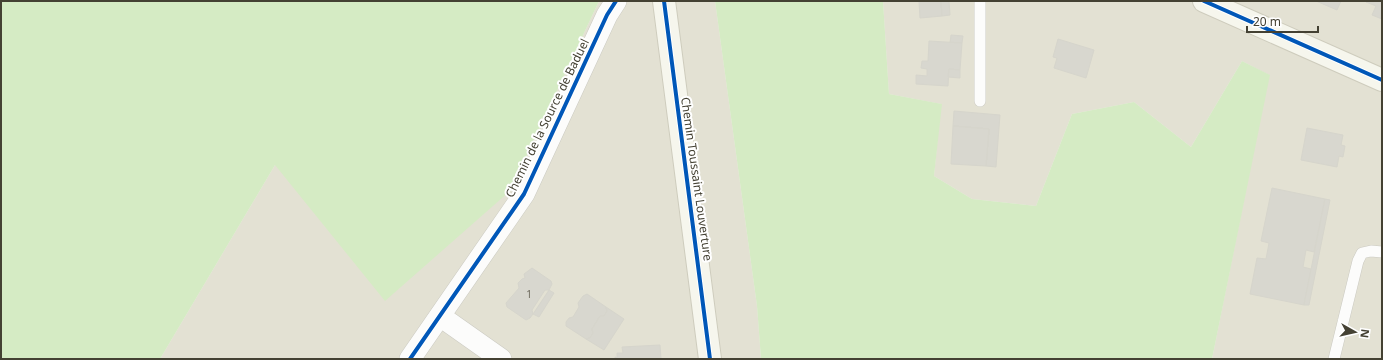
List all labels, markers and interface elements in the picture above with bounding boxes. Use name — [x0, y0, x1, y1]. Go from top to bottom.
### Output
scale bar — [1247, 8, 1318, 34]
text: 20 m — [1253, 13, 1281, 30]
street label: Chemin de la Source de Baduel — [501, 36, 593, 200]
street label: Chemin Toussaint Louverture — [677, 96, 717, 262]
house number: 1 — [526, 287, 532, 301]
north arrow — [1335, 312, 1375, 352]
text: N — [1357, 328, 1373, 339]

